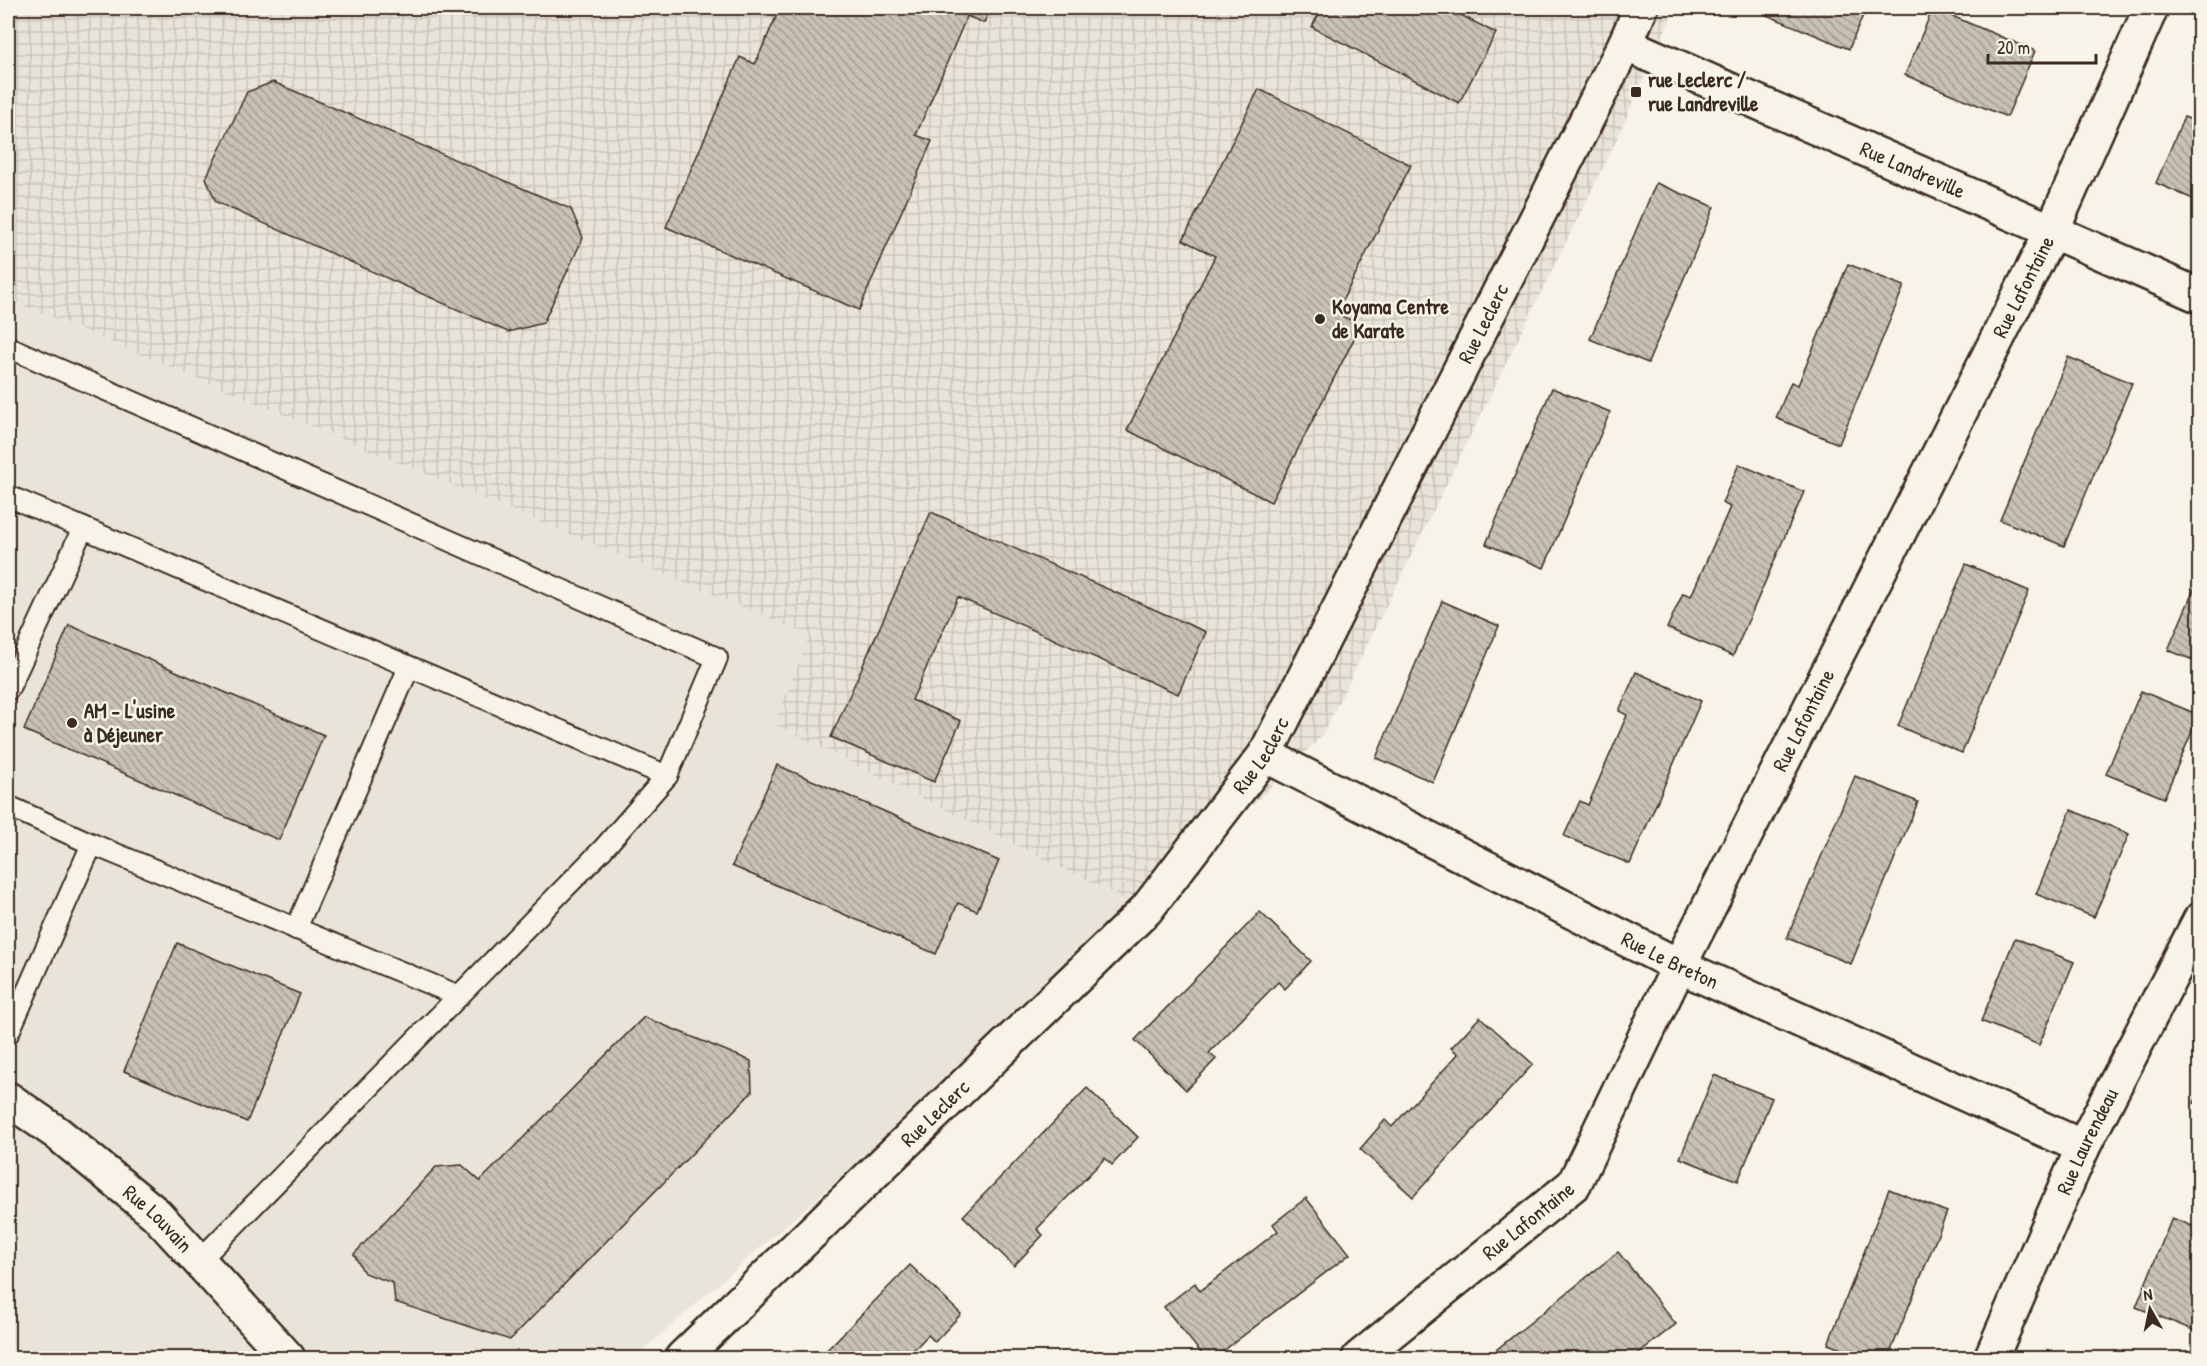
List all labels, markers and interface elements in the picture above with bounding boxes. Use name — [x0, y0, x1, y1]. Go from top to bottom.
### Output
scale bar — [1988, 27, 2096, 65]
text: 20 m — [1997, 35, 2030, 60]
place label: rue Leclerc / rue Landreville — [1648, 65, 1759, 118]
marker: rue Leclerc / rue Landreville — [1629, 85, 1643, 99]
street label: Rue Landreville — [1856, 134, 1970, 205]
street label: Rue Lafontaine — [1985, 231, 2061, 343]
street label: Rue Leclerc — [1451, 278, 1516, 368]
place label: Koyama Centre de Karate — [1332, 292, 1450, 345]
marker: Koyama Centre de Karate — [1313, 312, 1327, 326]
street label: Rue Lafontaine — [1765, 664, 1841, 776]
place label: AM - L'usine à Déjeuner — [84, 696, 176, 749]
street label: Rue Leclerc — [1226, 711, 1296, 799]
marker: AM - L'usine à Déjeuner — [65, 716, 79, 730]
street label: Rue Le Breton — [1617, 924, 1723, 996]
street label: Rue Leclerc — [894, 1072, 976, 1153]
street label: Rue Laurendeau — [2049, 1083, 2125, 1199]
street label: Rue Lafontaine — [1476, 1174, 1580, 1267]
street label: Rue Louvain — [117, 1178, 199, 1259]
north arrow — [2120, 1279, 2180, 1339]
text: N — [2142, 1283, 2154, 1306]

